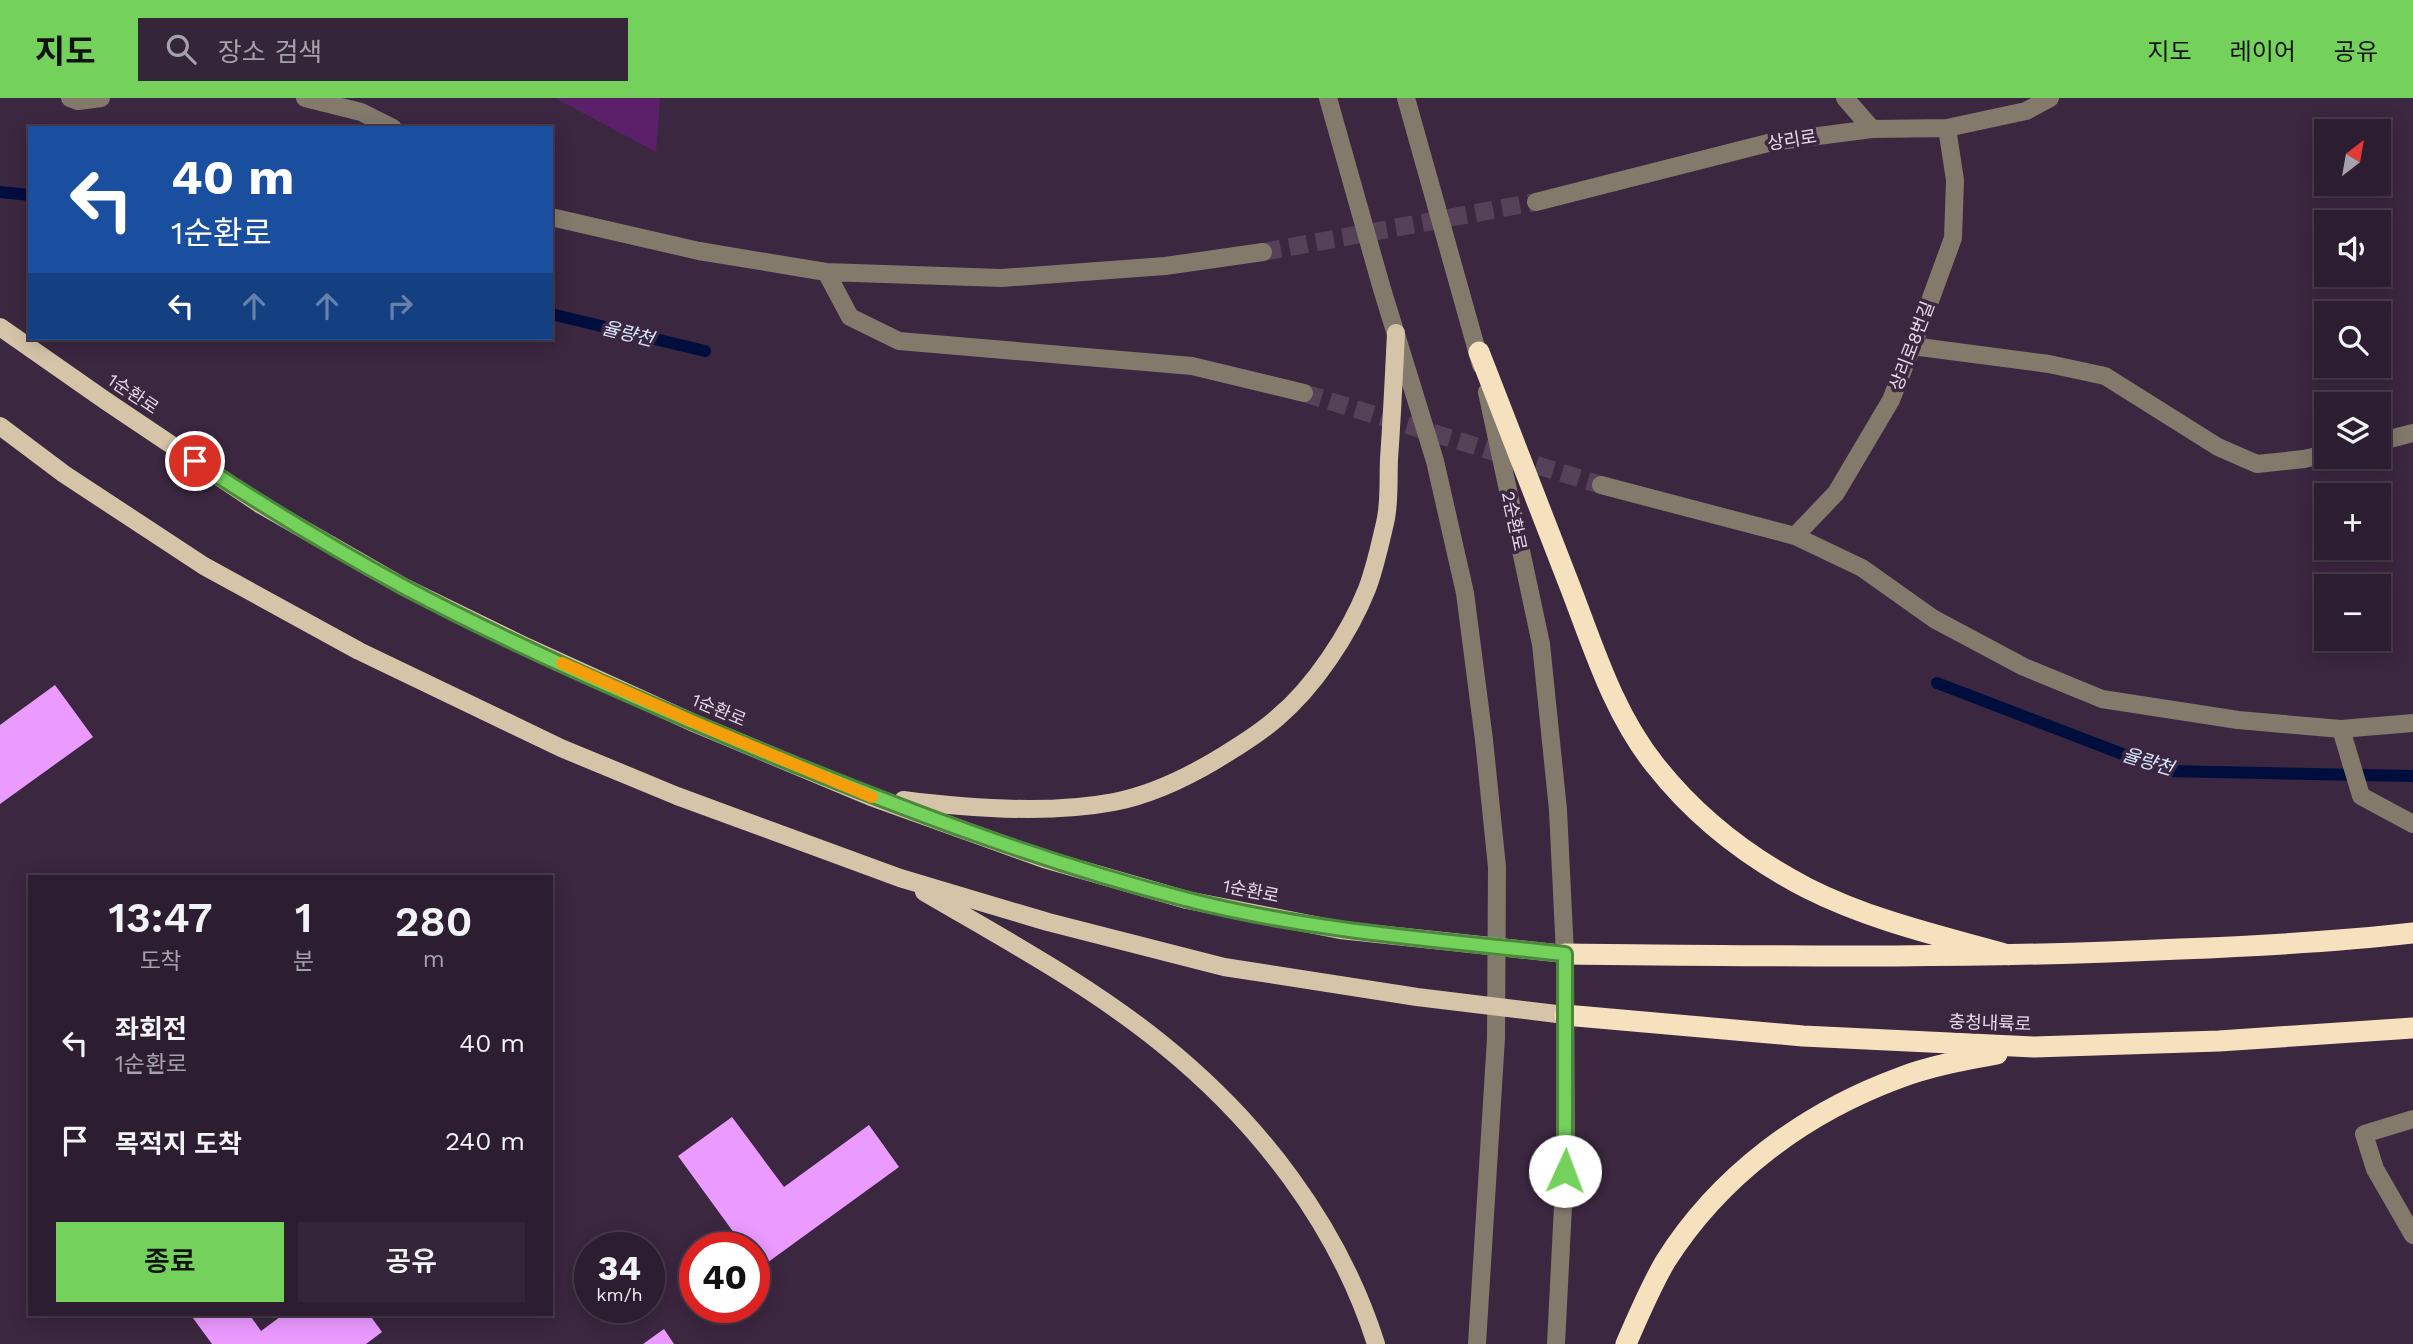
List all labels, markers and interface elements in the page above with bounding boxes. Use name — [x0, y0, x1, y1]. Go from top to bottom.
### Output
search box — [138, 18, 628, 81]
icon: search — [162, 30, 200, 68]
text: 지도 — [35, 32, 96, 71]
text: 장소 검색 — [218, 37, 322, 67]
text: 지도 — [2147, 38, 2192, 66]
text: 레이어 — [2230, 38, 2296, 66]
text: 공유 — [2334, 38, 2378, 66]
north arrow — [2314, 119, 2390, 196]
map controls — [2314, 119, 2391, 651]
street label: 상리로 — [1766, 125, 1818, 154]
text: 40 m — [171, 148, 294, 206]
icon: left — [56, 154, 147, 245]
button: sound — [2314, 210, 2391, 287]
text: 1순환로 — [171, 214, 272, 252]
icon: left — [162, 287, 200, 325]
icon: ahead — [235, 287, 273, 325]
icon: ahead — [308, 287, 346, 325]
icon: right — [381, 287, 419, 325]
street label: 상리로8번길 — [1885, 298, 1938, 393]
button: search — [2314, 301, 2391, 378]
water label: 율량천 — [600, 316, 658, 351]
street label: 1순환로 — [104, 369, 163, 418]
button: layers — [2314, 392, 2391, 469]
pin — [165, 431, 225, 491]
icon: arrive — [176, 442, 214, 480]
button: + — [2314, 483, 2391, 560]
street label: 2순환로 — [1498, 489, 1531, 553]
button: − — [2314, 574, 2391, 651]
street label: 1순환로 — [689, 689, 749, 730]
water label: 율량천 — [2119, 743, 2178, 781]
street label: 1순환로 — [1221, 875, 1281, 906]
text: 13:47 — [109, 893, 213, 942]
text: 1 — [295, 893, 312, 942]
text: 280 — [395, 897, 473, 946]
text: m — [423, 946, 445, 973]
text: 도착 — [139, 948, 182, 975]
text: 분 — [293, 948, 314, 975]
street label: 충청내륙로 — [1948, 1011, 2032, 1034]
text: 좌회전 — [115, 1014, 187, 1044]
icon: left — [56, 1024, 94, 1062]
text: 40 m — [459, 1028, 525, 1058]
text: 1순환로 — [115, 1051, 187, 1078]
icon: arrive — [56, 1122, 94, 1160]
text: 240 m — [445, 1126, 525, 1156]
text: 목적지 도착 — [115, 1129, 242, 1159]
position arrow — [1528, 1134, 1602, 1208]
button: 종료 — [56, 1222, 284, 1302]
button: 공유 — [298, 1222, 525, 1302]
speed limit sign: 40 — [679, 1232, 770, 1323]
text: 34 — [598, 1247, 641, 1289]
text: km/h — [596, 1284, 643, 1305]

